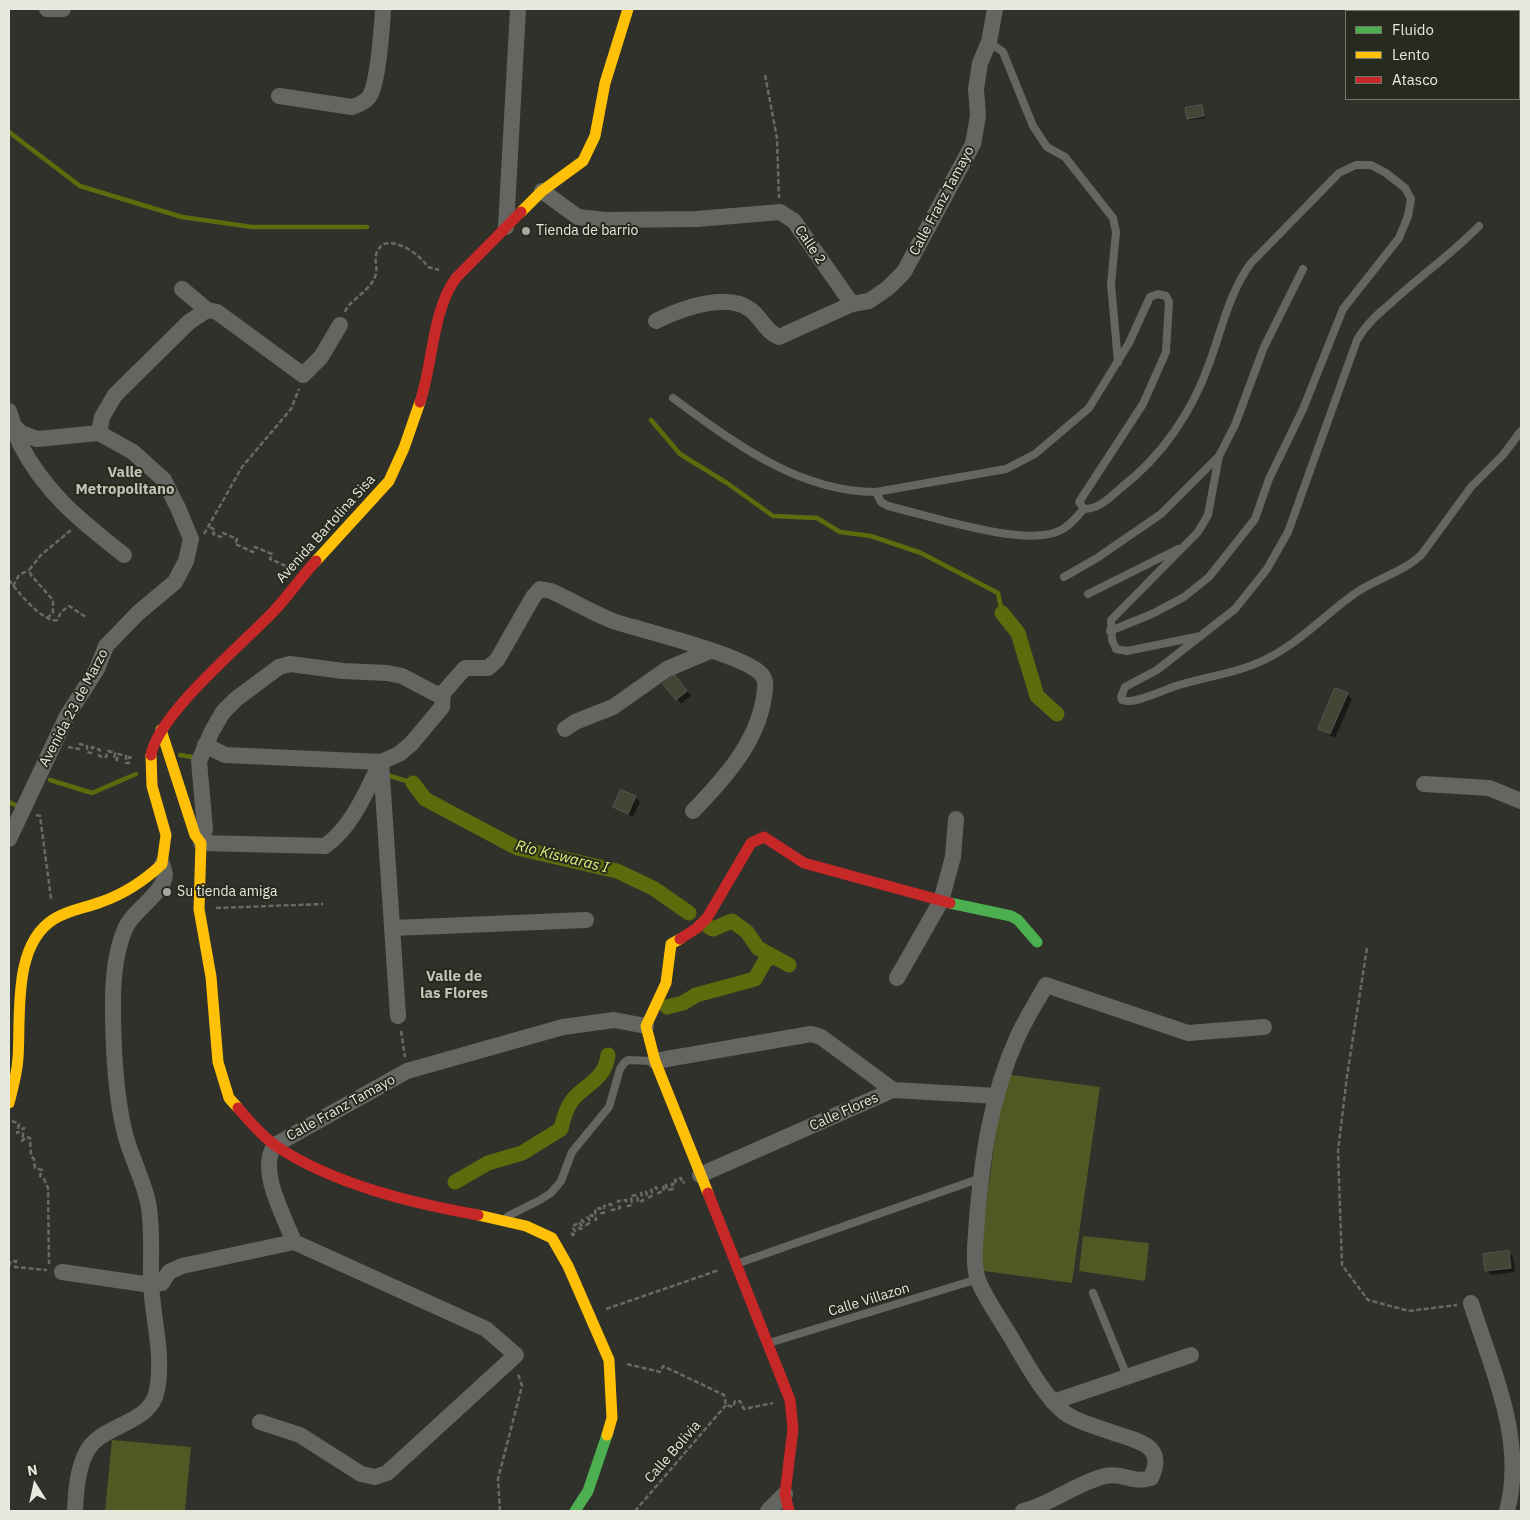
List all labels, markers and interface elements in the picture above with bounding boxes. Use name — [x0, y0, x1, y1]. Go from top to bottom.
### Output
legend — [1345, 10, 1520, 100]
text: Fluido — [1392, 20, 1434, 39]
text: Lento — [1392, 45, 1430, 64]
text: Atasco — [1392, 70, 1438, 89]
street label: Calle Franz Tamayo — [906, 143, 978, 259]
street label: Calle 2 — [791, 222, 829, 268]
place label: Tienda de barrio — [536, 223, 638, 239]
marker: Tienda de barrio — [520, 225, 532, 237]
district label: Valle Metropolitano — [76, 464, 174, 499]
street label: Avenida Bartolina Sisa — [273, 471, 379, 587]
street label: Avenida 23 de Marzo — [36, 646, 112, 770]
water label: Río Kiswaras I — [514, 837, 610, 877]
place label: Su tienda amiga — [177, 884, 277, 900]
marker: Su tienda amiga — [161, 886, 173, 898]
district label: Valle de las Flores — [420, 968, 488, 1003]
street label: Calle Franz Tamayo — [284, 1071, 398, 1145]
street label: Calle Flores — [807, 1089, 881, 1135]
street label: Calle Villazon — [826, 1280, 912, 1320]
street label: Calle Bolivia — [641, 1417, 705, 1487]
north arrow — [10, 1460, 60, 1510]
text: N — [26, 1460, 39, 1480]

